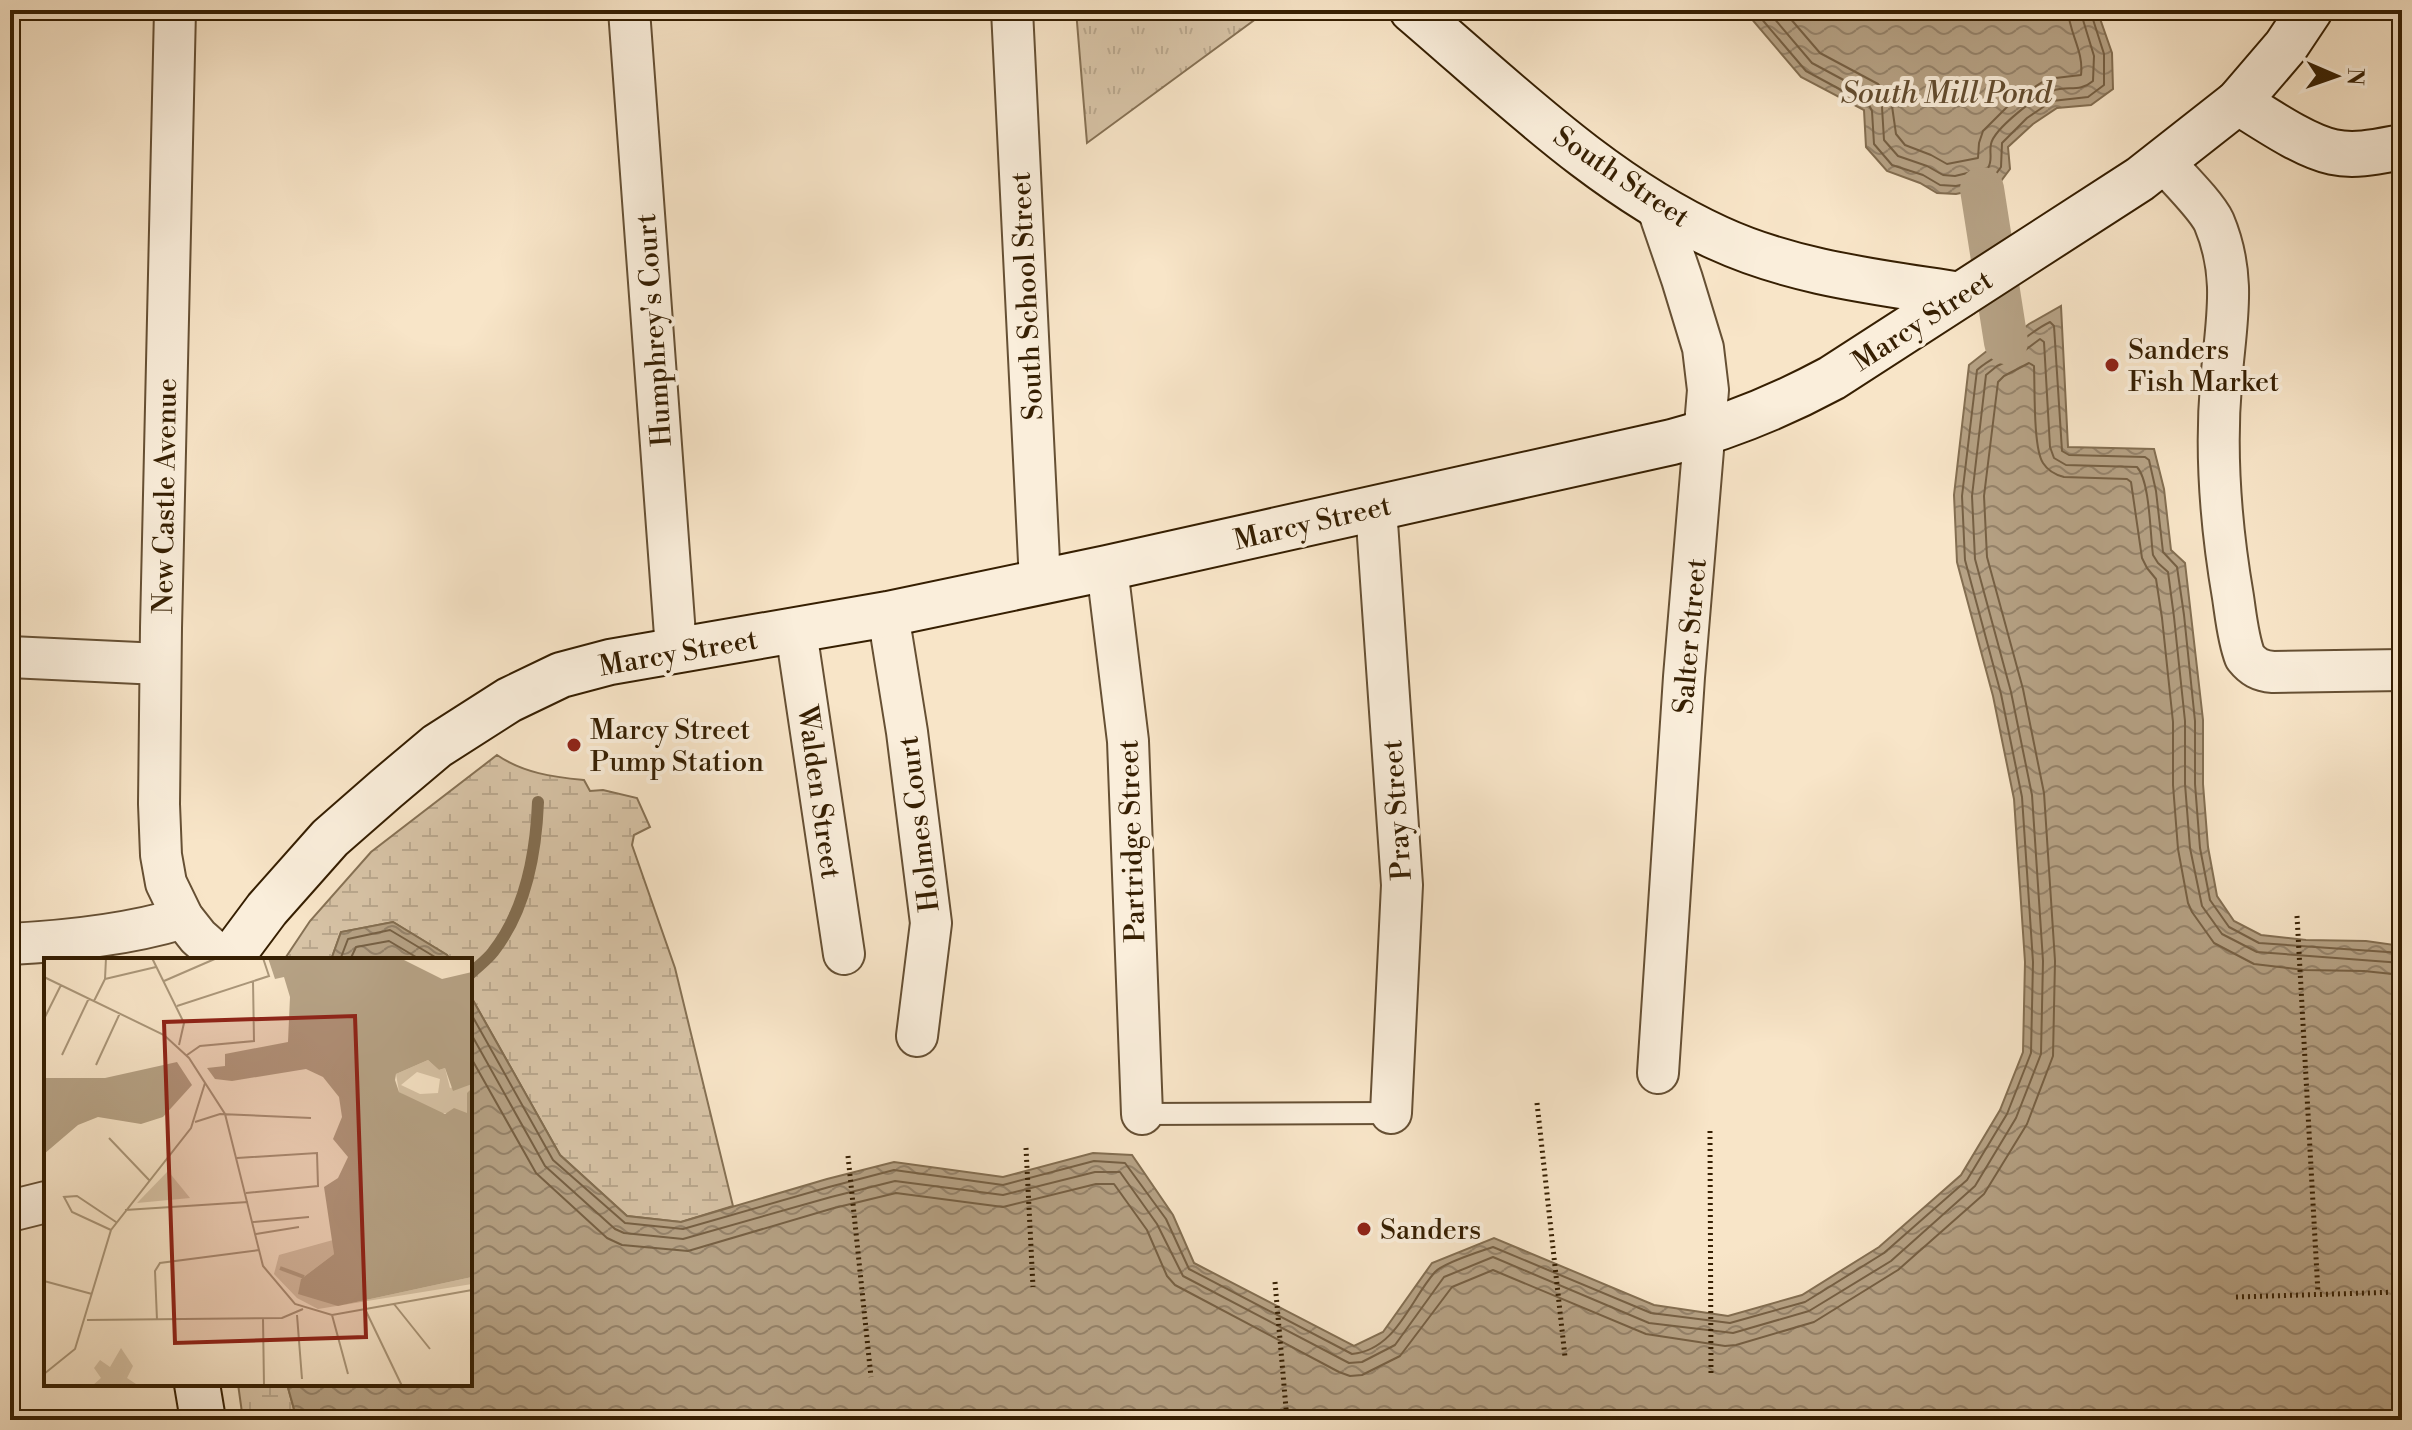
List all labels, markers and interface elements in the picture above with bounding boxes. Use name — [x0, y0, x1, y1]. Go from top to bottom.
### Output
north arrow — [2296, 36, 2376, 116]
text: N — [2341, 67, 2368, 86]
water label: South Mill Pond — [1841, 75, 2052, 113]
street label: South Street — [1546, 119, 1696, 236]
street label: South School Street — [1004, 171, 1051, 421]
street label: Humphrey's Court — [629, 212, 680, 447]
street label: Marcy Street — [1846, 263, 2000, 380]
place label: Sanders Fish Market — [2128, 333, 2279, 400]
marker: Sanders Fish Market — [2103, 356, 2121, 374]
street label: New Castle Avenue — [146, 378, 185, 614]
street label: Marcy Street — [1230, 488, 1394, 559]
street label: Salter Street — [1666, 557, 1715, 715]
street label: Marcy Street — [596, 622, 760, 685]
street label: Walden Street — [789, 702, 848, 881]
place label: Marcy Street Pump Station — [590, 713, 764, 780]
street label: Holmes Court — [891, 734, 948, 914]
marker: Marcy Street Pump Station — [565, 736, 583, 754]
street label: Partridge Street — [1111, 739, 1154, 943]
street label: Pray Street — [1375, 739, 1420, 881]
inset map — [44, 958, 472, 1386]
place label: Sanders — [1380, 1213, 1481, 1248]
marker: Sanders — [1355, 1220, 1373, 1238]

